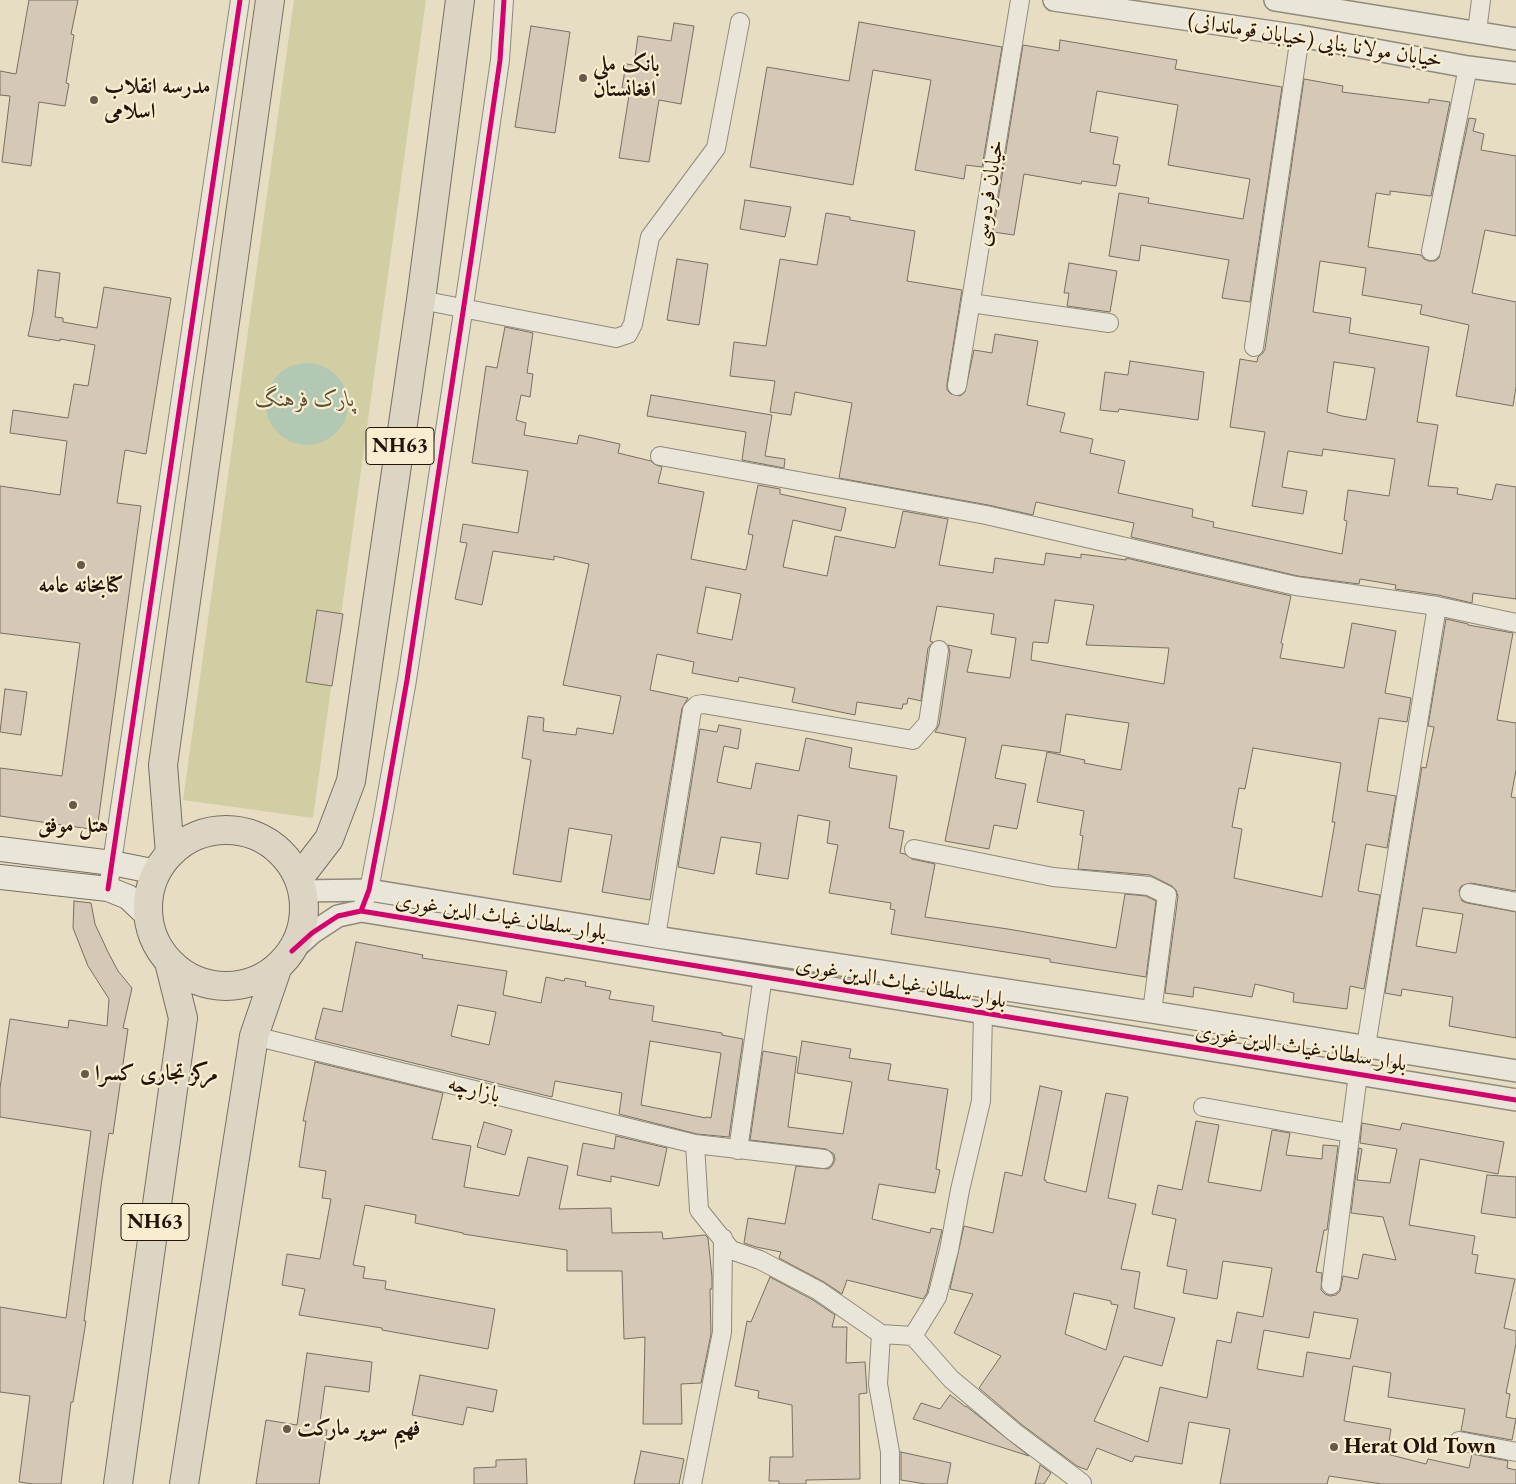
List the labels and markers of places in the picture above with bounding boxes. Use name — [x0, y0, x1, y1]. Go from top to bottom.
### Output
place label: بانک ملی افغانستان — [593, 52, 660, 104]
marker: بانک ملی افغانستان — [577, 72, 589, 84]
place label: مدرسه انقلاب اسلامی — [104, 74, 211, 125]
marker: مدرسه انقلاب اسلامی — [88, 94, 100, 106]
marker: کتابخانه عامه — [75, 559, 87, 571]
place label: کتابخانه عامه — [39, 573, 123, 599]
marker: هتل موفق — [67, 799, 79, 811]
place label: هتل موفق — [38, 813, 108, 839]
place label: مرکز تجاری کسرا — [95, 1061, 218, 1087]
marker: مرکز تجاری کسرا — [79, 1068, 91, 1080]
place label: فهیم سوپر مارکت — [297, 1416, 420, 1442]
marker: فهیم سوپر مارکت — [281, 1423, 293, 1435]
place label: Herat Old Town — [1344, 1434, 1496, 1460]
marker: Herat Old Town — [1328, 1441, 1340, 1453]

